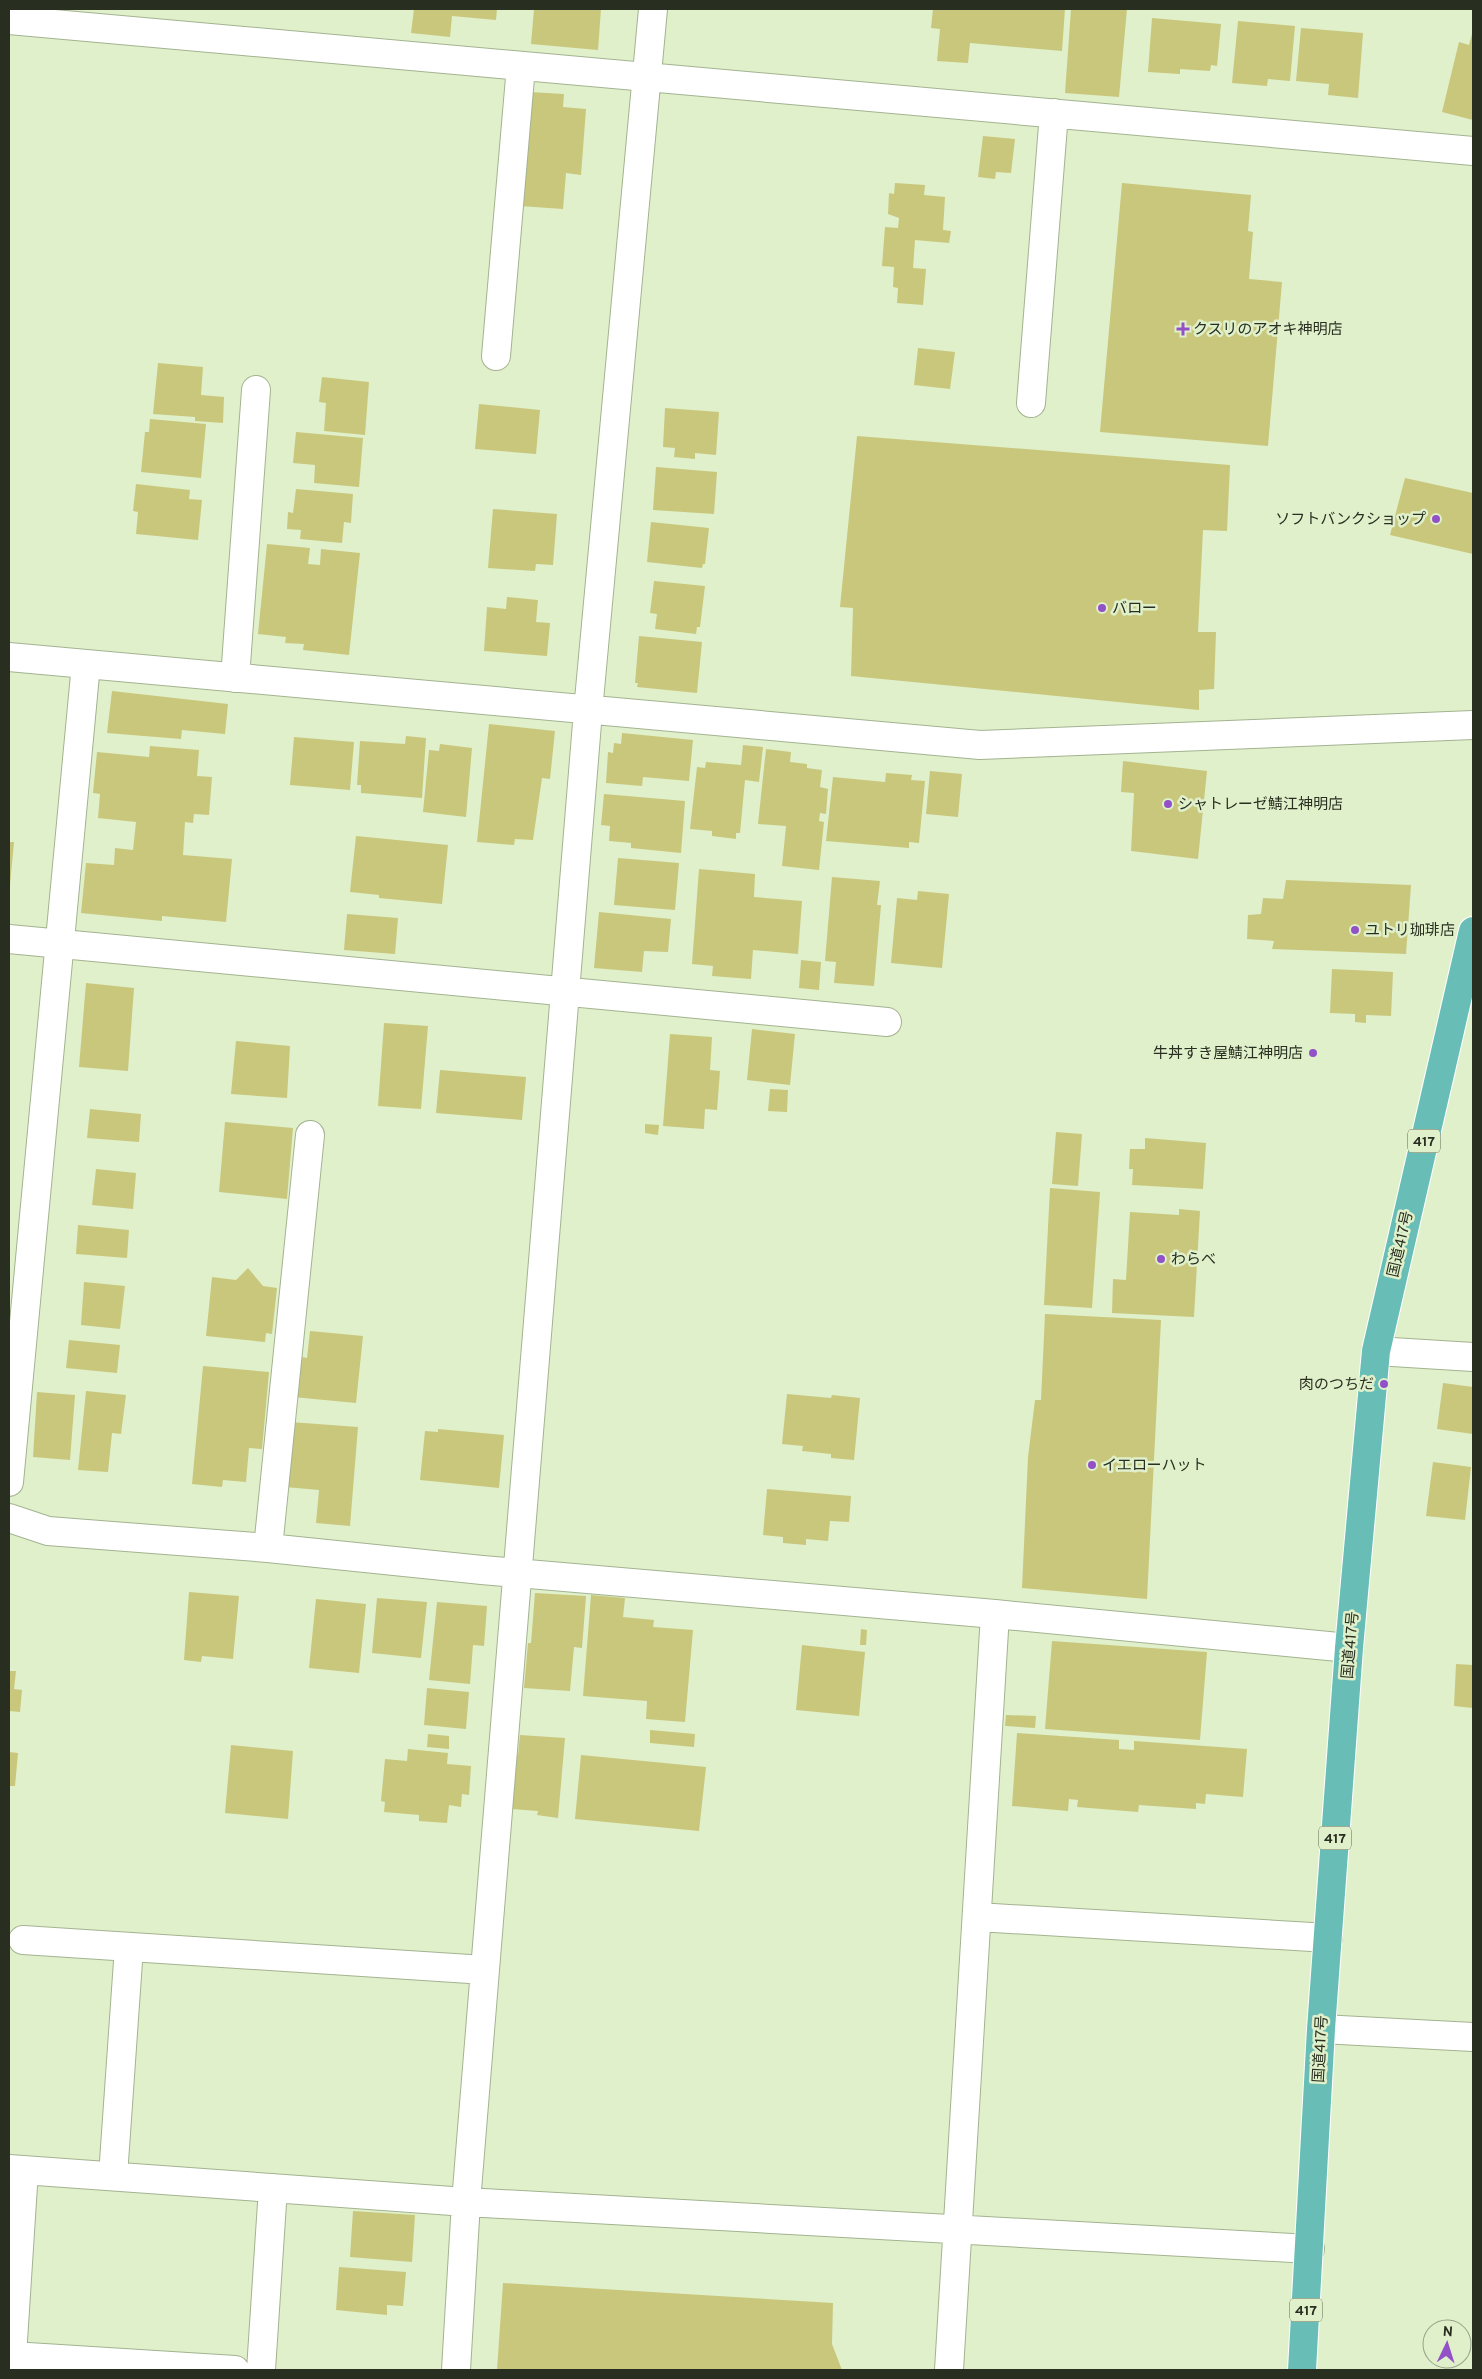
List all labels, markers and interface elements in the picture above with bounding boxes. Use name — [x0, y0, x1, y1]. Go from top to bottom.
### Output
place label: クスリのアオキ神明店 — [1193, 321, 1343, 340]
marker: クスリのアオキ神明店 — [1177, 323, 1189, 335]
place label: ソフトバンクショップ — [1275, 511, 1426, 530]
marker: ソフトバンクショップ — [1430, 513, 1442, 525]
place label: バロー — [1112, 600, 1157, 619]
marker: バロー — [1096, 602, 1108, 614]
place label: シャトレーゼ鯖江神明店 — [1178, 796, 1343, 815]
marker: シャトレーゼ鯖江神明店 — [1162, 798, 1174, 810]
place label: ユトリ珈琲店 — [1365, 922, 1455, 941]
marker: ユトリ珈琲店 — [1349, 924, 1361, 936]
place label: 牛丼すき屋鯖江神明店 — [1153, 1044, 1303, 1064]
marker: 牛丼すき屋鯖江神明店 — [1307, 1047, 1319, 1059]
road number: 417 — [1408, 1130, 1440, 1152]
street label: 国道417号 — [1385, 1209, 1418, 1279]
place label: わらべ — [1171, 1251, 1216, 1270]
marker: わらべ — [1155, 1253, 1167, 1265]
place label: 肉のつちだ — [1299, 1376, 1374, 1395]
marker: 肉のつちだ — [1378, 1378, 1390, 1390]
place label: イエローハット — [1102, 1457, 1207, 1476]
marker: イエローハット — [1086, 1459, 1098, 1471]
street label: 国道417号 — [1339, 1611, 1364, 1680]
road number: 417 — [1319, 1826, 1351, 1850]
street label: 国道417号 — [1310, 2015, 1333, 2083]
road number: 417 — [1290, 2298, 1322, 2322]
north arrow — [1422, 2319, 1472, 2369]
text: N — [1442, 2324, 1453, 2341]

